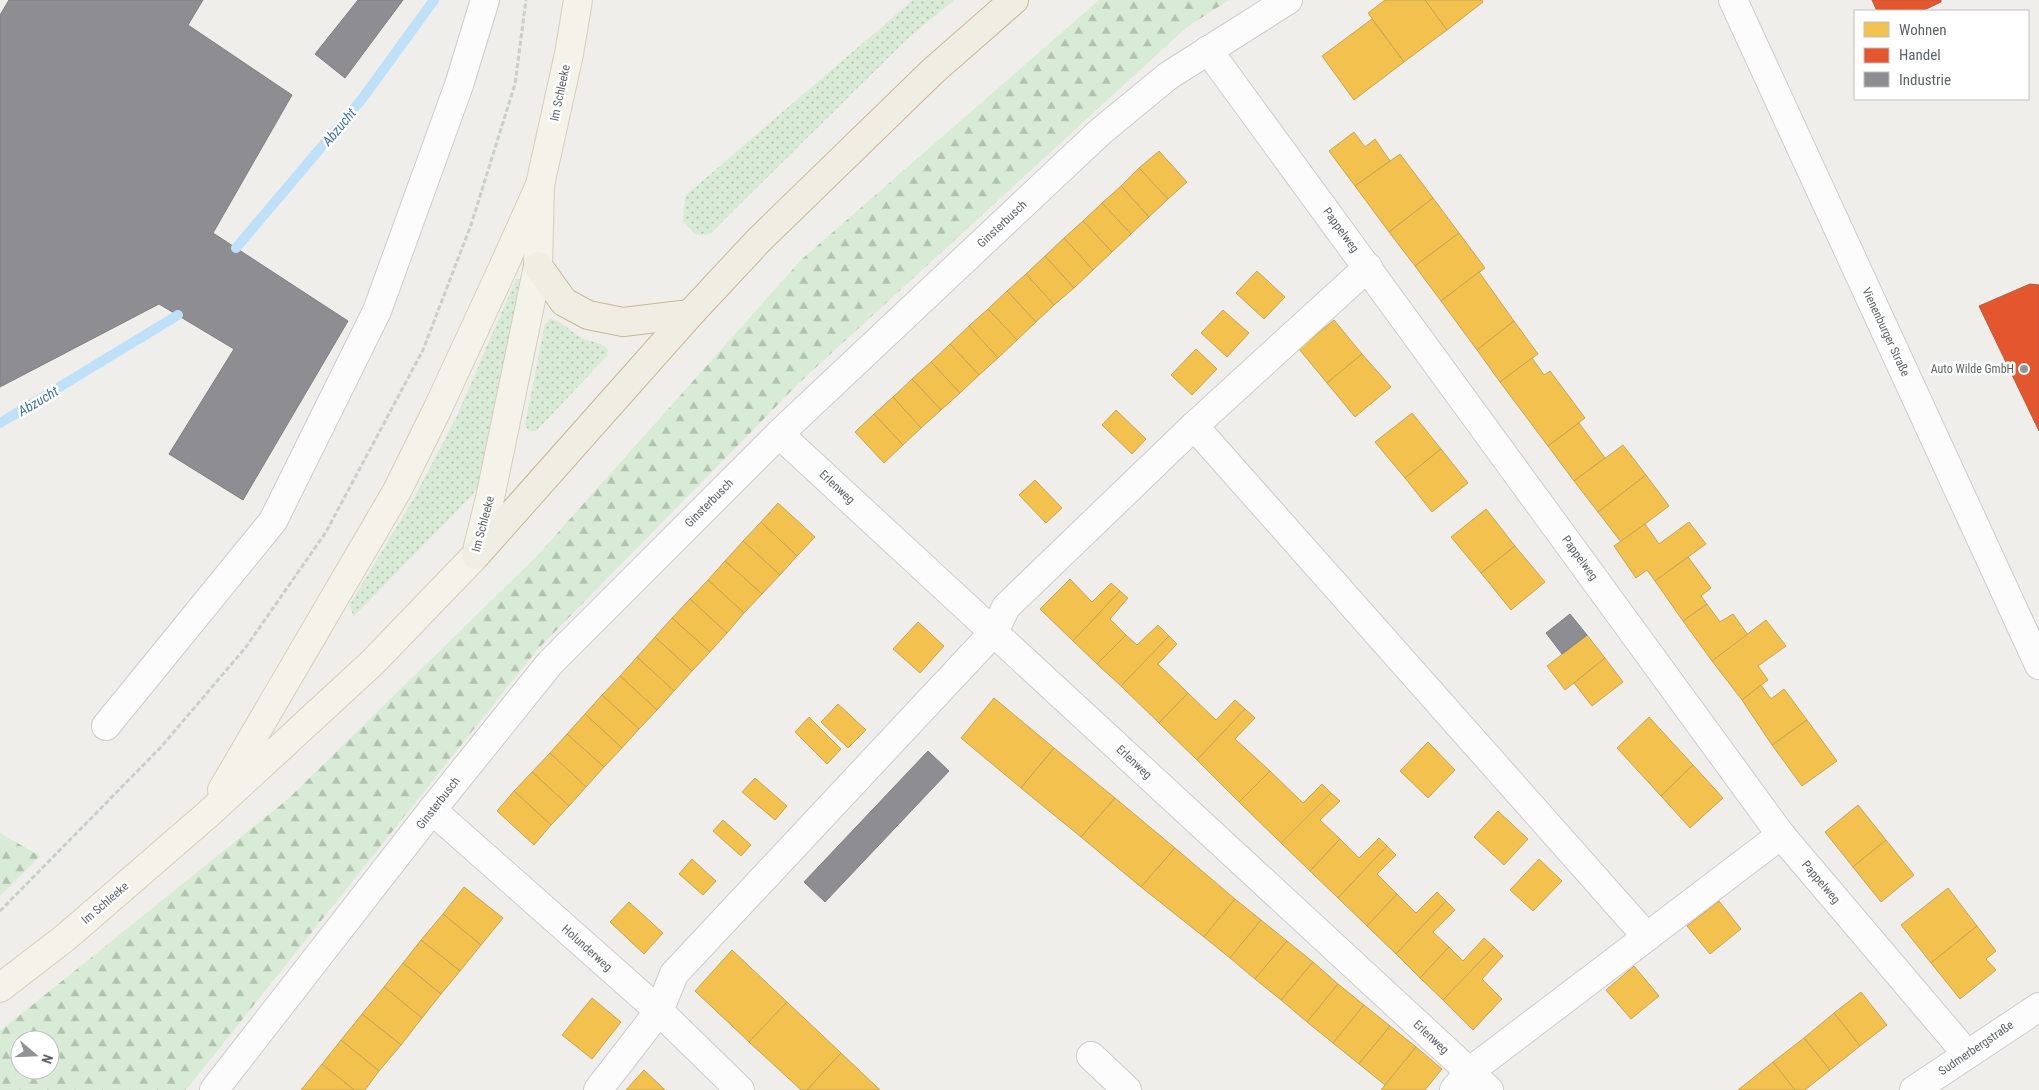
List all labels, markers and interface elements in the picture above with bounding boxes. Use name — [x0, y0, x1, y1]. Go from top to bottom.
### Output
legend — [1854, 10, 2029, 100]
text: Wohnen — [1899, 21, 1947, 39]
text: Handel — [1899, 46, 1941, 64]
street label: Im Schleeke — [547, 63, 573, 122]
text: Industrie — [1899, 71, 1951, 89]
water label: Abzucht — [318, 104, 360, 150]
street label: Ginsterbusch — [974, 197, 1030, 250]
street label: Pappelweg — [1320, 205, 1362, 255]
street label: Vienenburger Straße — [1859, 285, 1913, 379]
place label: Auto Wilde GmbH — [1931, 362, 2014, 376]
marker: Auto Wilde GmbH — [2018, 363, 2030, 375]
water label: Abzucht — [14, 382, 62, 420]
street label: Erlenweg — [816, 467, 858, 507]
street label: Ginsterbusch — [682, 476, 736, 530]
street label: Im Schleeke — [469, 494, 497, 553]
street label: Pappelweg — [1559, 533, 1601, 583]
street label: Erlenweg — [1113, 742, 1155, 782]
street label: Ginsterbusch — [413, 774, 463, 832]
street label: Pappelweg — [1799, 858, 1843, 906]
street label: Im Schleeke — [79, 879, 131, 927]
street label: Holunderweg — [559, 922, 615, 974]
street label: Erlenweg — [1410, 1017, 1452, 1057]
street label: Sudmerbergstraße — [1936, 1018, 2016, 1078]
north arrow — [10, 1030, 60, 1080]
text: N — [38, 1053, 56, 1066]

